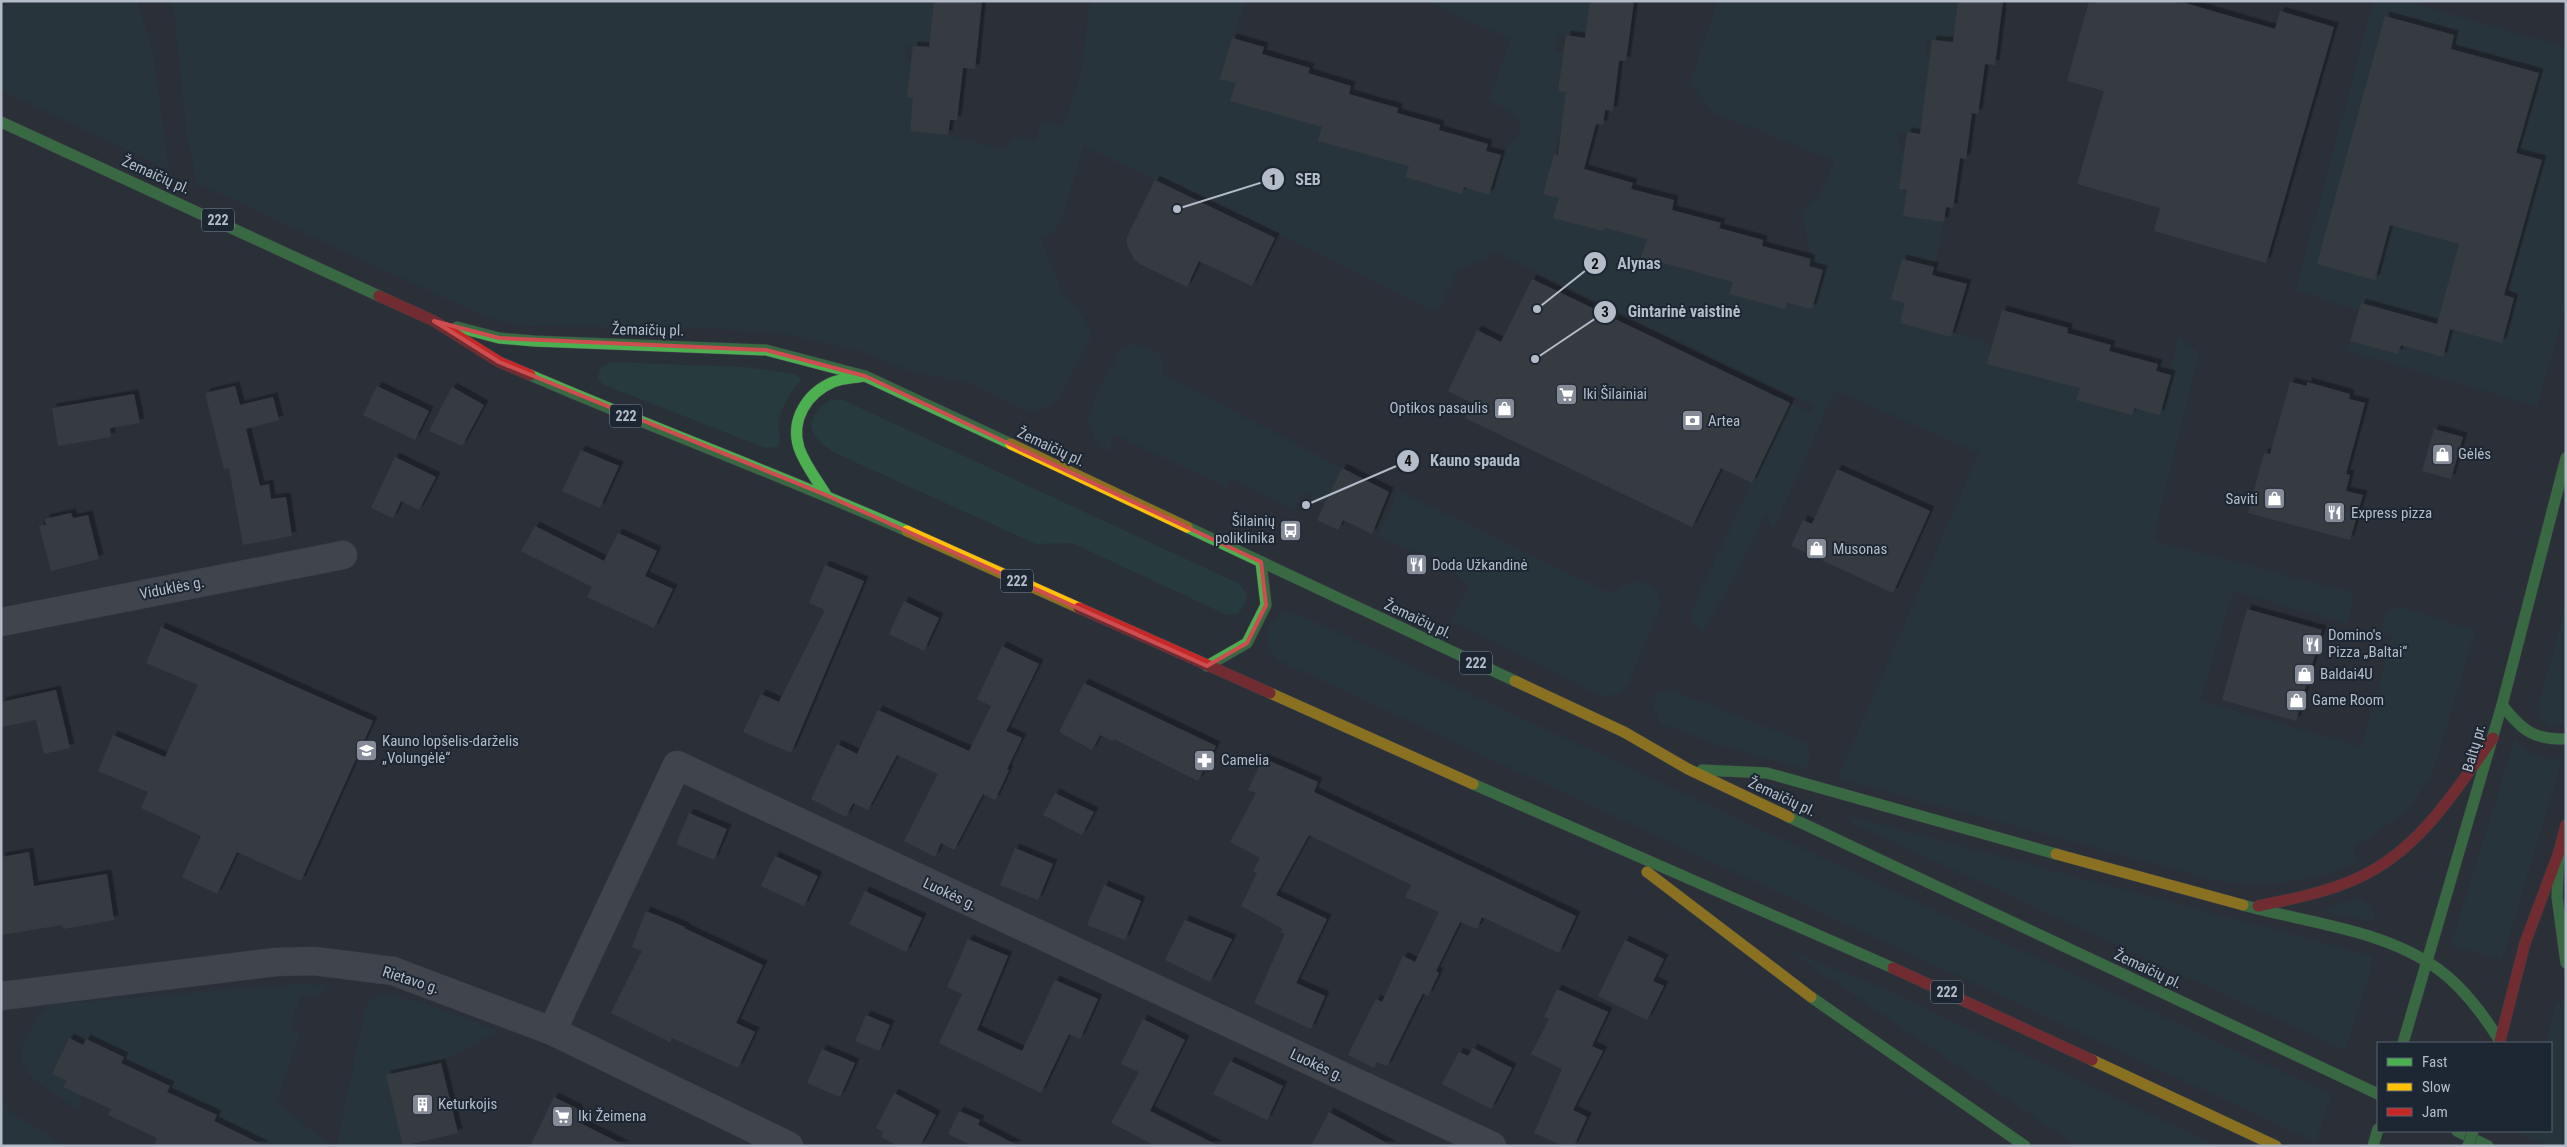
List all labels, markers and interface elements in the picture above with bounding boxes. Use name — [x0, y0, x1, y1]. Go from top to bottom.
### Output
street label: Žemaičių pl. — [119, 152, 193, 198]
callout: SEB — [1261, 164, 1331, 195]
text: SEB — [1295, 170, 1321, 189]
text: 1 — [1269, 171, 1277, 189]
road number: 222 — [202, 208, 234, 232]
callout: Alynas — [1582, 248, 1671, 279]
text: Alynas — [1617, 254, 1661, 273]
text: 2 — [1591, 255, 1599, 273]
callout: Gintarinė vaistinė — [1593, 296, 1750, 327]
text: Gintarinė vaistinė — [1628, 302, 1741, 321]
text: 3 — [1601, 303, 1609, 321]
street label: Žemaičių pl. — [612, 320, 684, 340]
supermarket icon: Iki Šilainiai — [1555, 382, 1579, 406]
place label: Iki Šilainiai — [1583, 385, 1647, 403]
shop icon: Optikos pasaulis — [1492, 396, 1516, 420]
place label: Optikos pasaulis — [1390, 399, 1488, 417]
road number: 222 — [610, 404, 642, 428]
bank icon: Artea — [1680, 409, 1704, 433]
place label: Artea — [1708, 412, 1740, 430]
street label: Žemaičių pl. — [1014, 424, 1088, 470]
shop icon: Gėlės — [2430, 442, 2454, 466]
callout: Kauno spauda — [1395, 445, 1530, 476]
place label: Gėlės — [2458, 445, 2491, 463]
text: Kauno spauda — [1430, 451, 1520, 470]
text: 4 — [1404, 452, 1412, 470]
shop icon: Saviti — [2262, 487, 2286, 511]
place label: Saviti — [2225, 490, 2258, 508]
restaurant icon: Express pizza — [2323, 501, 2347, 525]
place label: Express pizza — [2351, 504, 2432, 522]
place label: Šilainių poliklinika — [1215, 512, 1275, 547]
bus stop icon: Šilainių poliklinika — [1279, 518, 1303, 542]
shop icon: Musonas — [1805, 537, 1829, 561]
place label: Musonas — [1833, 540, 1887, 558]
restaurant icon: Doda Užkandinė — [1404, 553, 1428, 577]
place label: Doda Užkandinė — [1432, 556, 1528, 574]
road number: 222 — [1001, 570, 1033, 592]
street label: Viduklės g. — [138, 573, 206, 603]
street label: Žemaičių pl. — [1381, 596, 1455, 642]
place label: Domino's Pizza „Baltai“ — [2328, 626, 2407, 661]
restaurant icon: Domino's Pizza „Baltai“ — [2300, 632, 2324, 656]
road number: 222 — [1460, 651, 1492, 674]
shop icon: Baldai4U — [2292, 662, 2316, 686]
place label: Baldai4U — [2320, 665, 2373, 683]
shop icon: Game Room — [2284, 688, 2308, 712]
place label: Game Room — [2312, 691, 2384, 709]
street label: Baltų pr. — [2459, 722, 2489, 774]
place label: Kauno lopšelis-darželis „Volungėlė“ — [382, 732, 519, 767]
school or university icon: Kauno lopšelis-darželis „Volungėlė“ — [354, 738, 378, 762]
pharmacy icon: Camelia — [1193, 748, 1217, 772]
place label: Camelia — [1221, 751, 1269, 769]
street label: Žemaičių pl. — [1745, 774, 1819, 820]
street label: Luokės g. — [920, 874, 980, 914]
street label: Žemaičių pl. — [2111, 946, 2185, 992]
street label: Rietavo g. — [380, 962, 442, 998]
road number: 222 — [1931, 980, 1963, 1004]
legend — [2377, 1042, 2552, 1132]
street label: Luokės g. — [1287, 1045, 1347, 1085]
text: Fast — [2422, 1053, 2447, 1071]
text: Slow — [2422, 1078, 2451, 1096]
building icon: Keturkojis — [410, 1092, 434, 1116]
place label: Keturkojis — [438, 1095, 497, 1113]
text: Jam — [2422, 1103, 2448, 1121]
supermarket icon: Iki Žeimena — [550, 1104, 574, 1128]
place label: Iki Žeimena — [578, 1107, 646, 1125]

